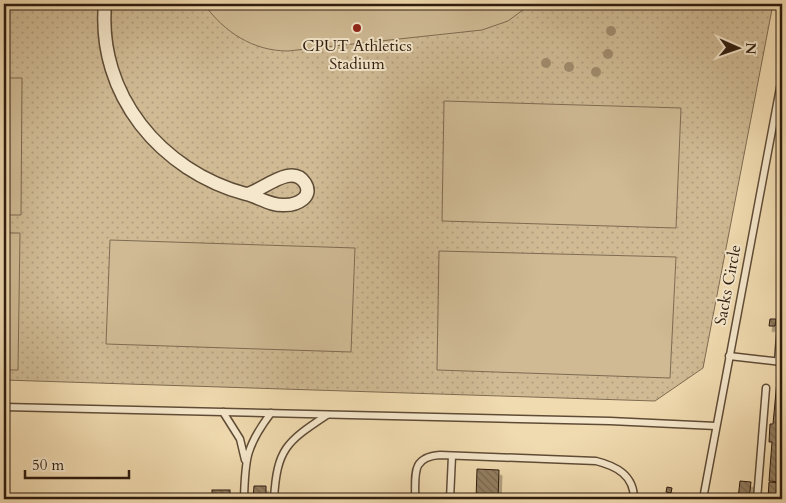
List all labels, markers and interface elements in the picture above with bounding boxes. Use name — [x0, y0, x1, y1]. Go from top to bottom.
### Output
marker: CPUT Athletics Stadium — [351, 22, 363, 34]
north arrow — [714, 22, 764, 72]
place label: CPUT Athletics Stadium — [302, 35, 412, 75]
text: N — [741, 42, 760, 55]
street label: Sacks Circle — [709, 243, 747, 327]
scale bar — [25, 448, 129, 480]
text: 50 m — [32, 455, 64, 475]

